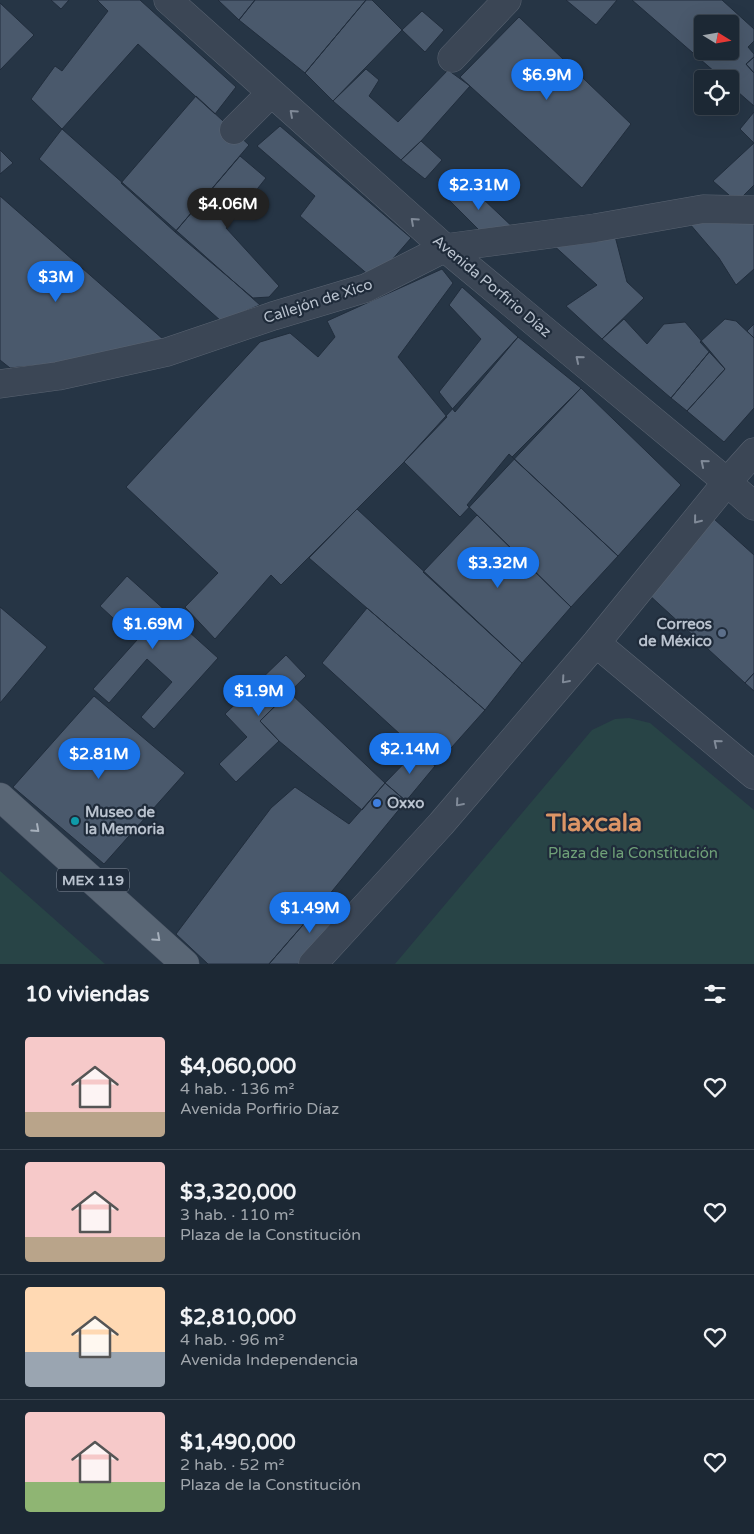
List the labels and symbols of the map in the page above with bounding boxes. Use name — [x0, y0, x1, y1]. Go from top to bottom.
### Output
north arrow — [694, 15, 739, 60]
pin: $6.9M — [512, 58, 582, 101]
one-way arrow — [290, 109, 299, 118]
pin: $2.31M — [438, 168, 520, 211]
pin: $4.06M — [187, 188, 269, 230]
one-way arrow — [411, 218, 420, 227]
street label: Avenida Porfirio Díaz — [429, 231, 555, 341]
pin: $3M — [32, 260, 80, 303]
street label: Callejón de Xico — [261, 275, 375, 327]
one-way arrow — [576, 357, 585, 365]
one-way arrow — [701, 460, 710, 468]
one-way arrow — [694, 514, 702, 523]
pin: $3.32M — [457, 546, 539, 589]
pin: $1.69M — [112, 608, 194, 650]
place label: Correos de México — [639, 615, 712, 650]
marker: Correos de México — [716, 627, 728, 639]
pin: $1.9M — [224, 674, 294, 717]
one-way arrow — [561, 674, 570, 683]
pin: $2.14M — [369, 732, 451, 775]
pin: $2.81M — [58, 738, 140, 780]
one-way arrow — [713, 740, 722, 749]
place label: Oxxo — [387, 794, 424, 812]
marker: Oxxo — [371, 797, 383, 809]
one-way arrow — [456, 797, 464, 806]
place label: Museo de la Memoria — [85, 803, 165, 838]
district label: Tlaxcala — [545, 808, 642, 838]
marker: Museo de la Memoria — [69, 815, 81, 827]
one-way arrow — [31, 823, 40, 832]
park label: Plaza de la Constitución — [548, 844, 718, 862]
road number: MEX 119 — [57, 868, 129, 892]
pin: $1.49M — [269, 892, 351, 934]
one-way arrow — [151, 932, 160, 941]

